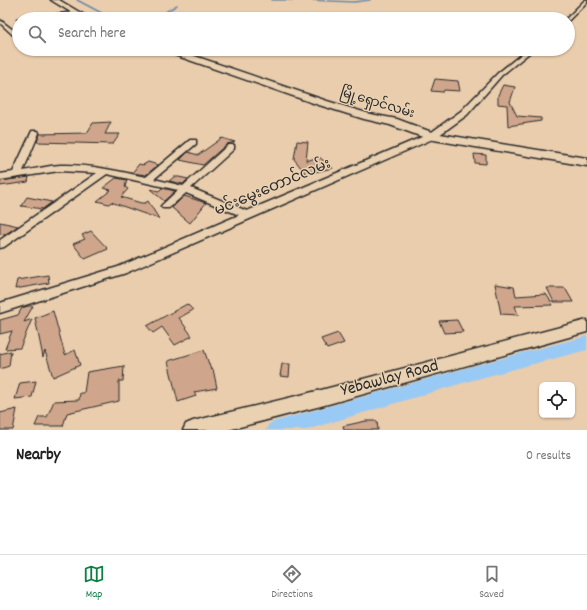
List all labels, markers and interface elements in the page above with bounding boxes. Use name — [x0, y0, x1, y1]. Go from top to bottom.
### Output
search box — [12, 12, 575, 56]
icon: search — [26, 23, 48, 45]
text: Search here — [58, 23, 126, 45]
street label: မြို့ရှောင်လမ်း — [337, 83, 417, 124]
street label: မင်းမွေးတောင်လမ်း — [211, 153, 335, 222]
street label: Yebawlay Road — [338, 354, 442, 404]
map controls — [539, 382, 575, 418]
button: locate — [539, 382, 575, 418]
text: Nearby — [16, 444, 60, 468]
text: 0 results — [526, 447, 571, 466]
tab: Map — [83, 563, 105, 603]
tab: Directions — [271, 563, 313, 603]
tab: Saved — [479, 563, 504, 603]

